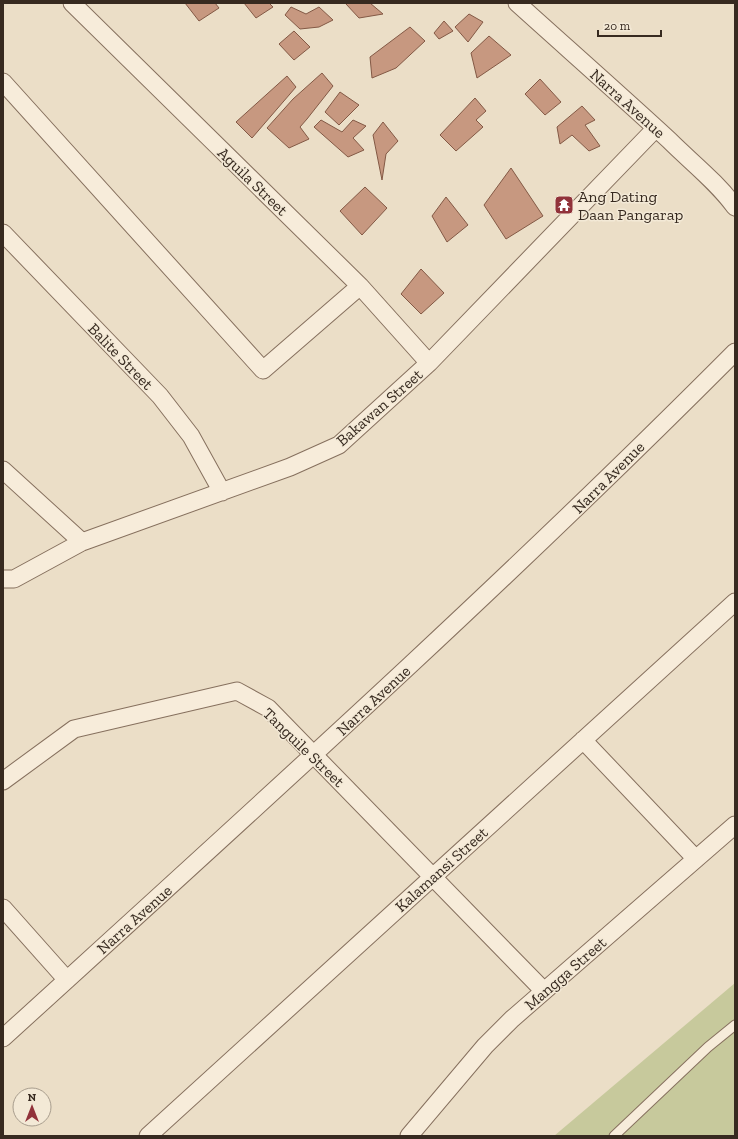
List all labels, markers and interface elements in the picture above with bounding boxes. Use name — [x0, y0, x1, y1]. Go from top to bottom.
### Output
scale bar — [598, 12, 661, 38]
text: 20 m — [604, 19, 631, 33]
street label: Narra Avenue — [586, 65, 669, 142]
street label: Aguila Street — [214, 143, 292, 220]
place label: Ang Dating Daan Pangarap — [578, 187, 683, 224]
temple icon: Ang Dating Daan Pangarap — [553, 194, 575, 216]
street label: Balite Street — [84, 319, 157, 394]
street label: Bakawan Street — [332, 365, 426, 450]
street label: Narra Avenue — [568, 437, 648, 517]
street label: Narra Avenue — [332, 661, 414, 739]
street label: Tanguile Street — [259, 704, 348, 791]
street label: Kalamansi Street — [391, 823, 492, 916]
street label: Narra Avenue — [93, 881, 176, 958]
street label: Mangga Street — [521, 933, 610, 1014]
north arrow — [12, 1087, 52, 1127]
text: N — [28, 1091, 37, 1104]

